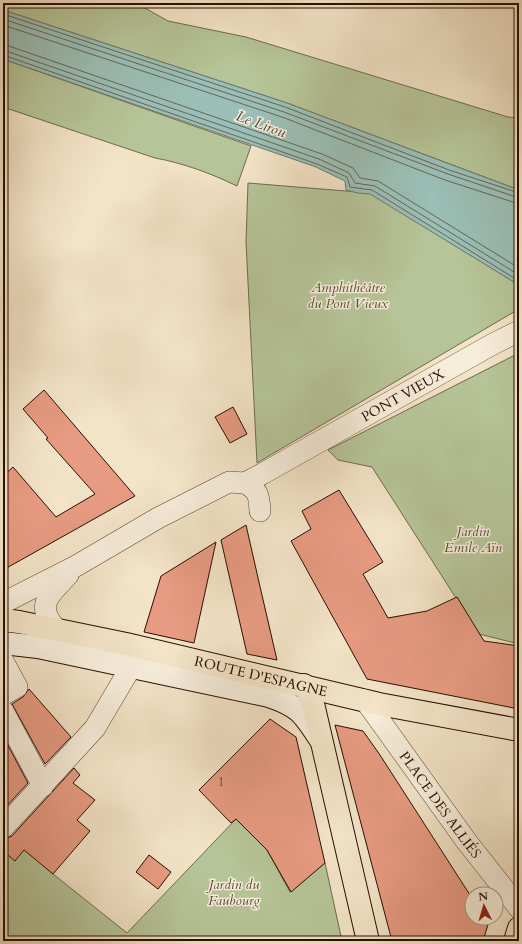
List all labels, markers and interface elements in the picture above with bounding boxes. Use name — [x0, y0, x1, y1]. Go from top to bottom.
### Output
water label: Le Lirou — [233, 106, 289, 142]
park label: Amphithéâtre du Pont Vieux — [308, 278, 389, 313]
street label: PONT VIEUX — [358, 364, 448, 426]
park label: Jardin Emile Aïn — [444, 522, 502, 557]
street label: ROUTE D'ESPAGNE — [192, 651, 330, 701]
street label: PLACE DES ALLIÉS — [395, 747, 486, 862]
house number: 1 — [218, 774, 224, 790]
park label: Jardin du Faubourg — [206, 875, 261, 910]
north arrow — [464, 886, 504, 926]
text: N — [478, 889, 489, 904]

